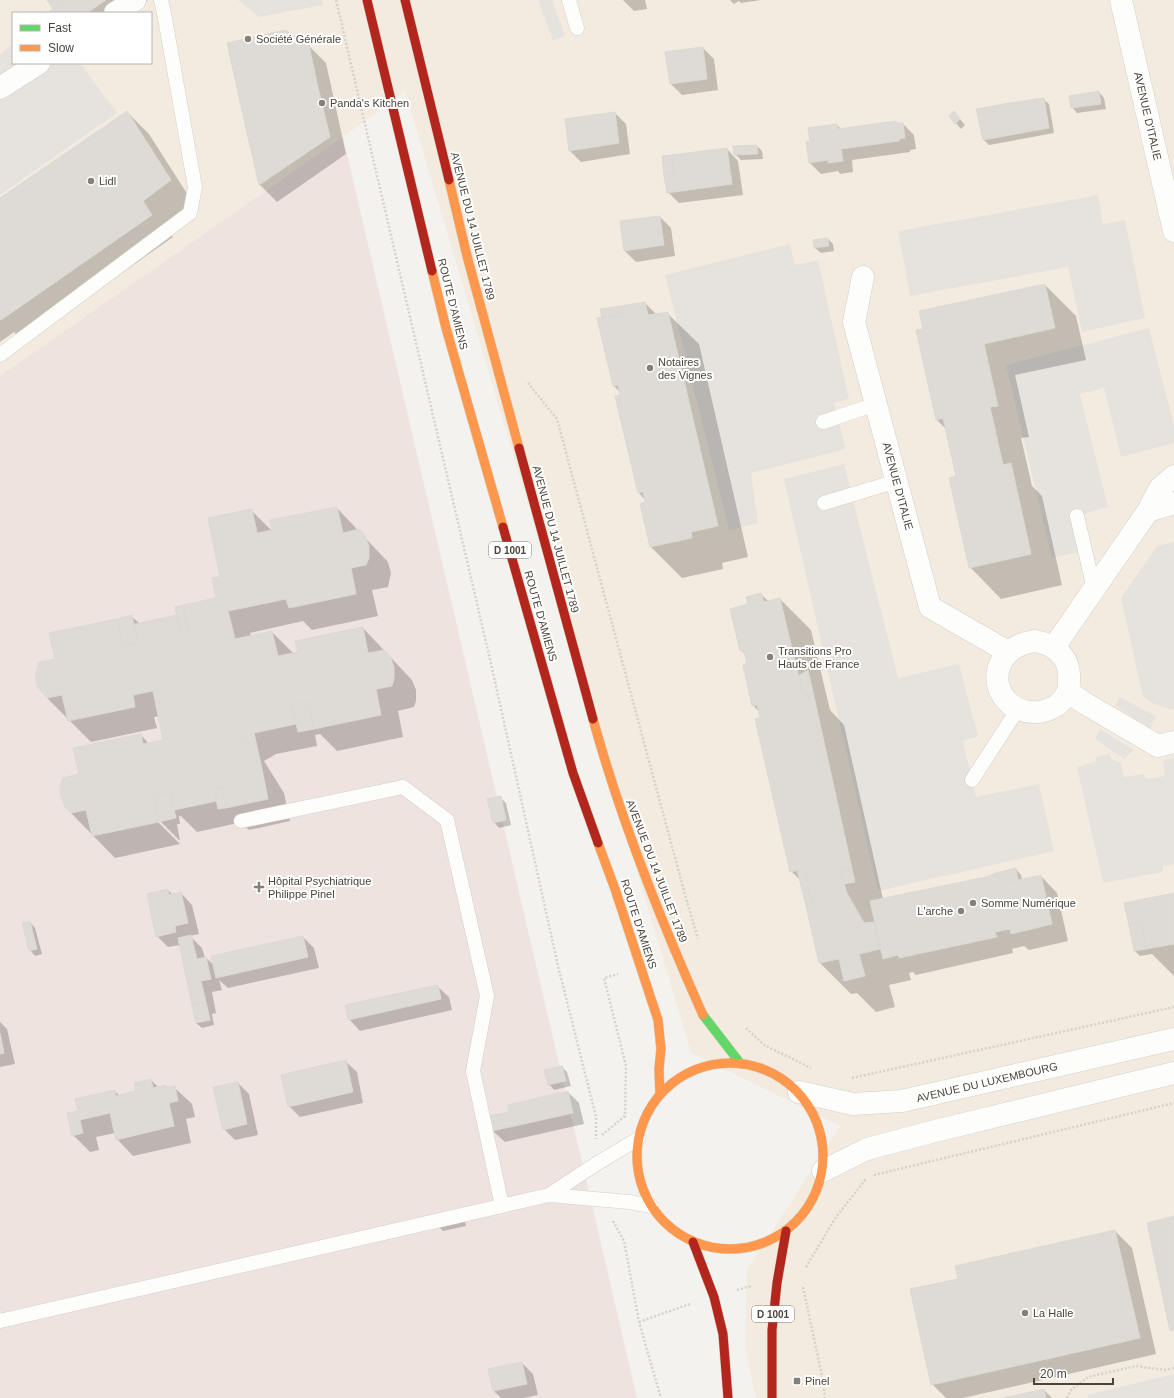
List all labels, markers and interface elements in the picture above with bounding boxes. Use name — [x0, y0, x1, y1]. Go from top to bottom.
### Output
legend — [12, 12, 152, 64]
text: Fast — [48, 21, 72, 35]
place label: Société Générale — [256, 33, 341, 45]
marker: Société Générale — [243, 34, 253, 44]
text: Slow — [48, 41, 74, 55]
street label: AVENUE D'ITALIE — [1132, 71, 1164, 161]
place label: Panda's Kitchen — [330, 97, 409, 109]
marker: Panda's Kitchen — [317, 98, 327, 108]
street label: AVENUE DU 14 JUILLET 1789 — [449, 151, 497, 301]
place label: Lidl — [99, 175, 116, 187]
marker: Lidl — [86, 176, 96, 186]
street label: ROUTE D'AMIENS — [436, 257, 470, 351]
place label: Notaires des Vignes — [658, 356, 713, 381]
marker: Notaires des Vignes — [645, 363, 655, 373]
street label: AVENUE D'ITALIE — [881, 441, 915, 531]
street label: AVENUE DU 14 JUILLET 1789 — [531, 464, 581, 614]
road number: D 1001 — [489, 542, 531, 558]
street label: ROUTE D'AMIENS — [522, 569, 560, 663]
place label: Transitions Pro Hauts de France — [778, 645, 859, 670]
marker: Transitions Pro Hauts de France — [765, 652, 775, 662]
street label: AVENUE DU 14 JUILLET 1789 — [624, 798, 690, 944]
place label: Hôpital Psychiatrique Philippe Pinel — [268, 875, 371, 900]
street label: ROUTE D'AMIENS — [619, 878, 659, 970]
marker: Hôpital Psychiatrique Philippe Pinel — [253, 881, 265, 893]
place label: Somme Numérique — [981, 897, 1076, 909]
marker: Somme Numérique — [968, 898, 978, 908]
place label: L'arche — [917, 905, 953, 917]
marker: L'arche — [956, 906, 966, 916]
street label: AVENUE DU LUXEMBOURG — [915, 1060, 1059, 1104]
road number: D 1001 — [752, 1306, 794, 1322]
place label: La Halle — [1033, 1307, 1073, 1319]
marker: La Halle — [1020, 1308, 1030, 1318]
scale bar — [1034, 1360, 1113, 1386]
text: 20 m — [1040, 1367, 1067, 1381]
place label: Pinel — [805, 1375, 829, 1387]
marker: Pinel — [792, 1376, 802, 1386]

